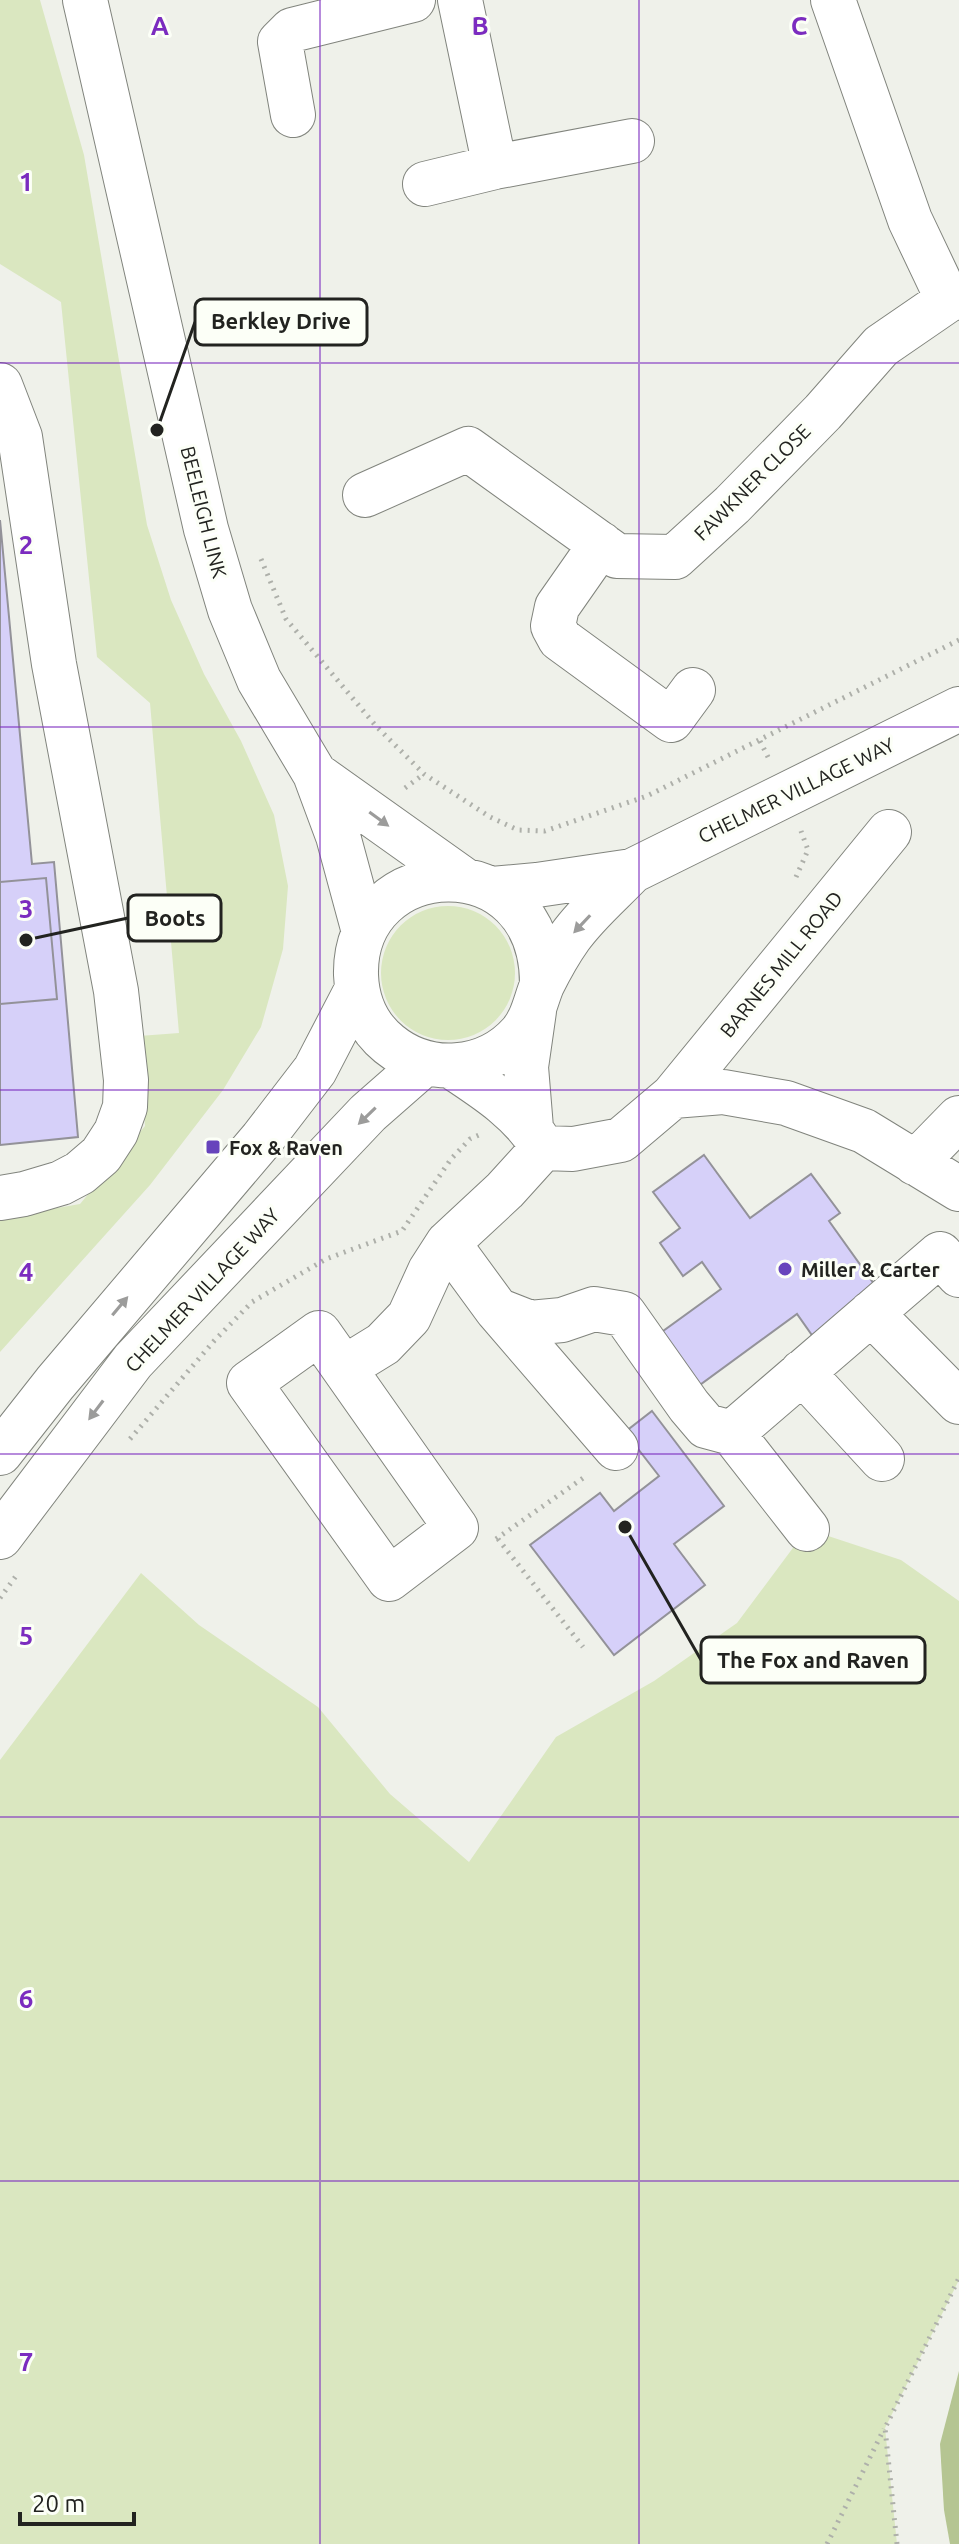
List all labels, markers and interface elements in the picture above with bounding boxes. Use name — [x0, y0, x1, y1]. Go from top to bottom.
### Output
text: A — [151, 11, 170, 40]
text: B — [471, 11, 489, 40]
text: C — [791, 11, 808, 40]
text: 1 — [19, 167, 33, 196]
callout: Berkley Drive — [195, 299, 367, 345]
text: Berkley Drive — [211, 308, 351, 333]
street label: FAWKNER CLOSE — [689, 419, 815, 545]
street label: BEELEIGH LINK — [176, 444, 232, 580]
text: 2 — [19, 530, 33, 559]
street label: CHELMER VILLAGE WAY — [694, 732, 898, 848]
one-way arrow — [368, 811, 390, 827]
street label: BARNES MILL ROAD — [715, 886, 847, 1042]
text: 3 — [19, 894, 33, 923]
callout: Boots — [128, 895, 221, 941]
text: Boots — [145, 905, 205, 930]
one-way arrow — [573, 915, 591, 934]
one-way arrow — [358, 1106, 377, 1124]
place label: Fox & Raven — [229, 1136, 343, 1159]
marker: Fox & Raven — [204, 1138, 222, 1156]
street label: CHELMER VILLAGE WAY — [120, 1203, 284, 1377]
text: 4 — [19, 1257, 33, 1286]
place label: Miller & Carter — [801, 1258, 940, 1281]
marker: Miller & Carter — [776, 1260, 794, 1278]
one-way arrow — [111, 1296, 128, 1316]
one-way arrow — [89, 1400, 105, 1420]
text: 5 — [19, 1621, 33, 1650]
callout: The Fox and Raven — [701, 1637, 925, 1683]
text: The Fox and Raven — [717, 1647, 909, 1672]
text: 6 — [19, 1984, 33, 2013]
text: 7 — [19, 2347, 33, 2376]
scale bar — [20, 2476, 134, 2526]
text: 20 m — [32, 2490, 85, 2517]

